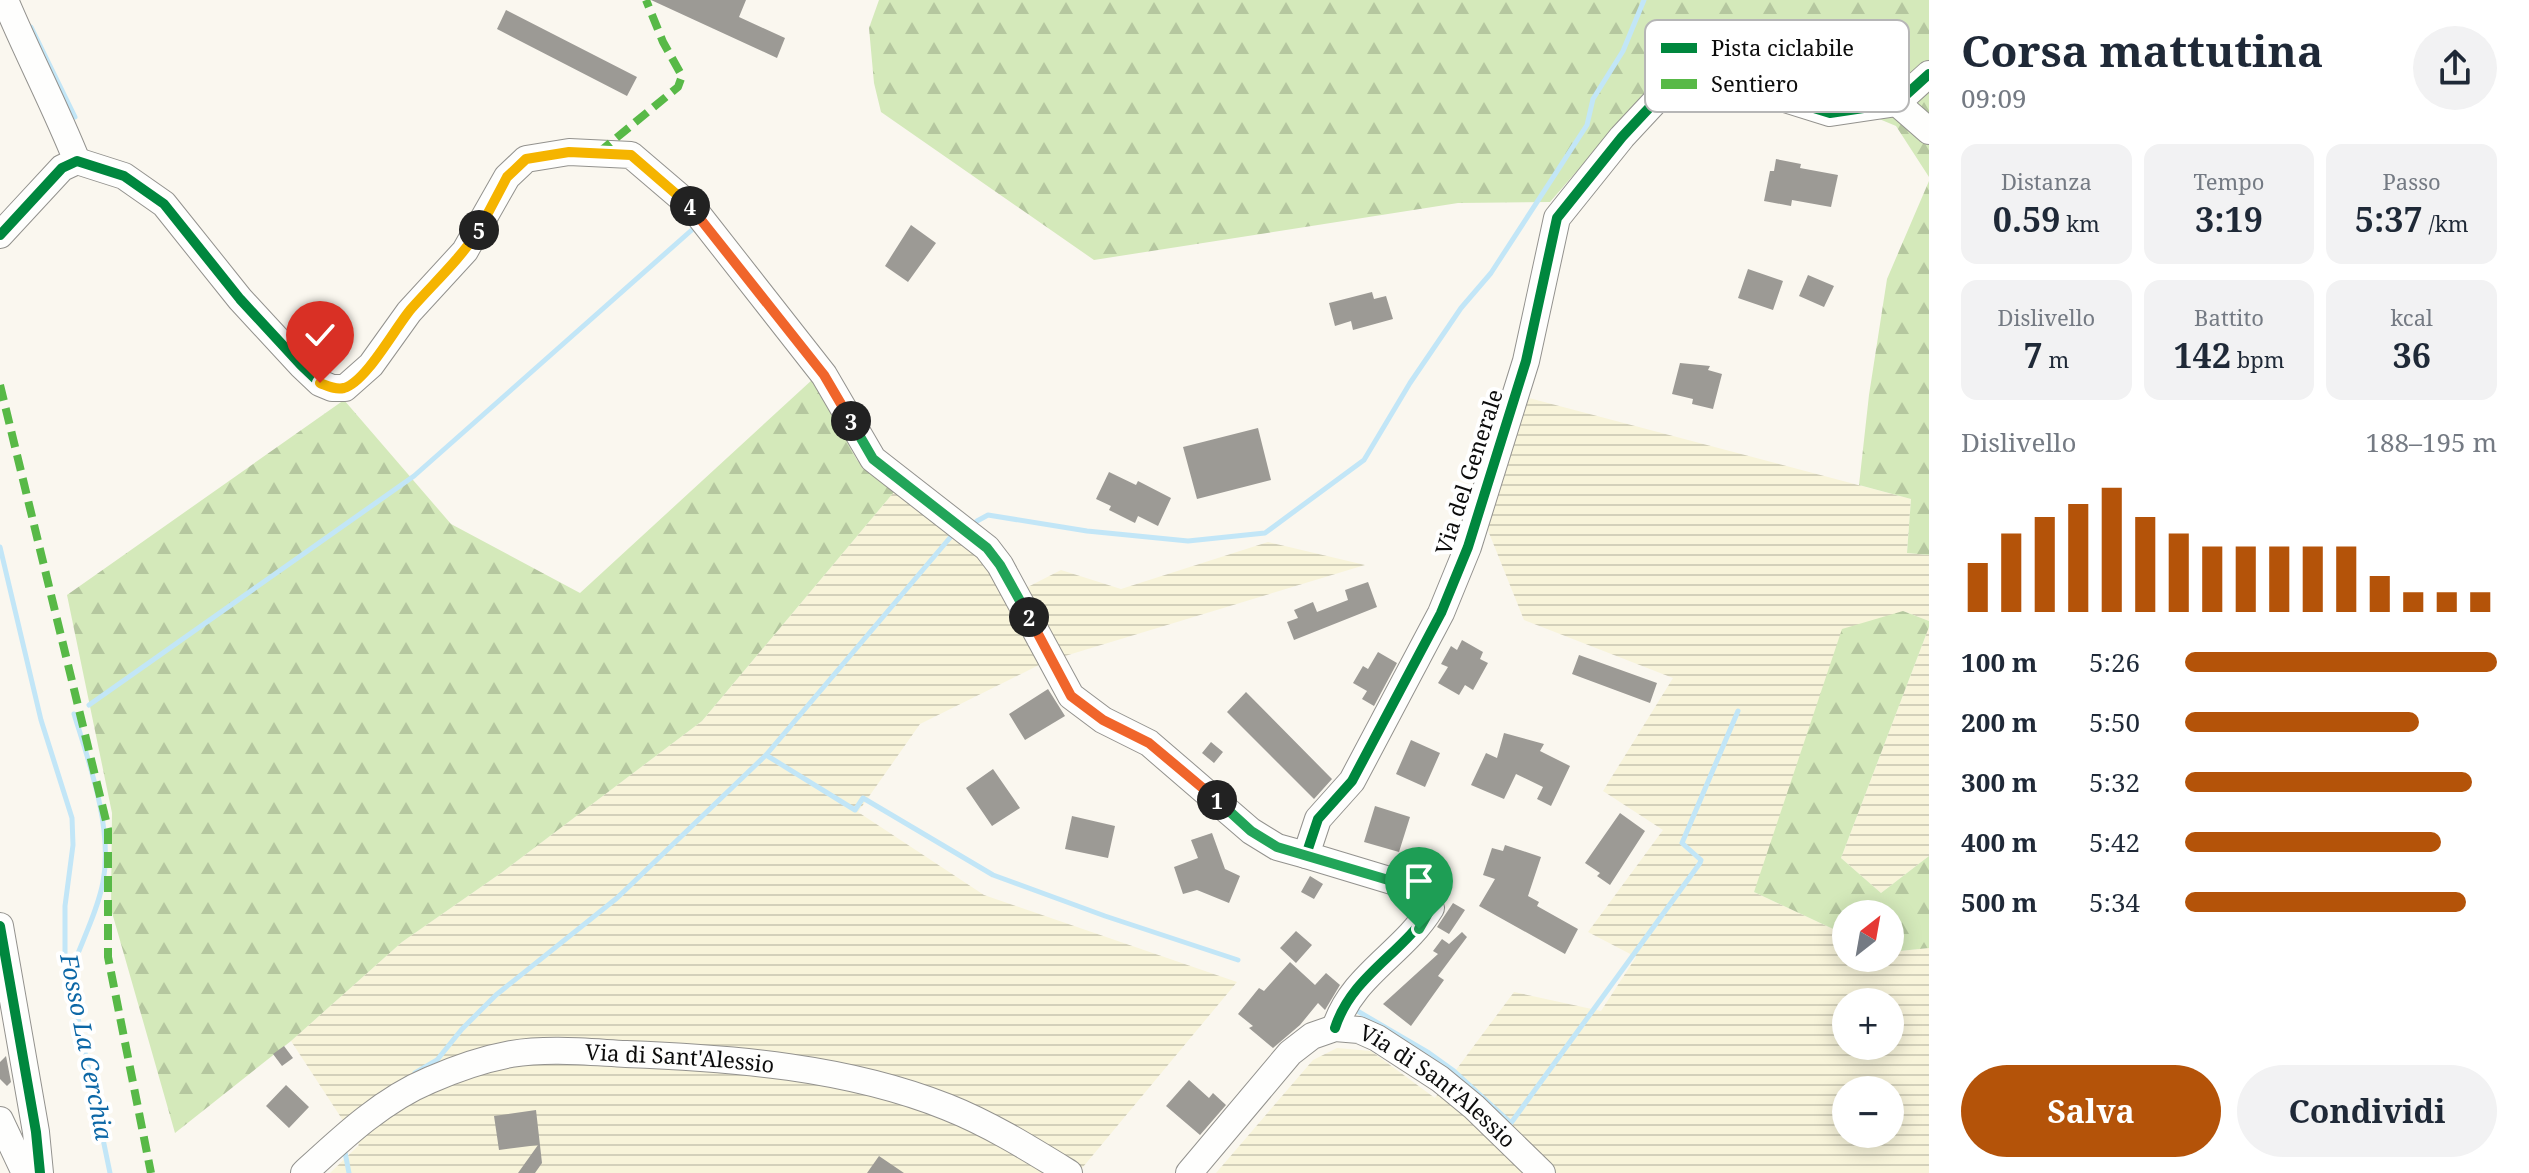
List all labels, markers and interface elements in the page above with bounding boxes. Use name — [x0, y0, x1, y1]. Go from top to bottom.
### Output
legend — [1645, 20, 1909, 112]
text: Corsa mattutina — [1961, 20, 2323, 80]
button: share — [2413, 26, 2497, 110]
text: Pista ciclabile — [1711, 32, 1854, 62]
text: Sentiero — [1711, 68, 1799, 98]
text: 09:09 — [1961, 80, 2027, 116]
text: Distanza — [2001, 166, 2092, 196]
text: Tempo — [2193, 166, 2265, 196]
text: Passo — [2383, 166, 2441, 196]
pin: 4 — [670, 186, 710, 226]
text: 4 — [684, 191, 696, 221]
text: 0.59 — [1993, 196, 2060, 242]
text: 3:19 — [2195, 196, 2263, 242]
text: 5:37 — [2355, 196, 2423, 242]
text: km — [2060, 208, 2100, 238]
text: /km — [2423, 208, 2469, 238]
pin: 5 — [459, 210, 499, 250]
text: 5 — [473, 215, 485, 245]
pin — [286, 301, 354, 383]
text: Dislivello — [1997, 302, 2095, 332]
text: Battito — [2194, 302, 2264, 332]
text: kcal — [2390, 302, 2433, 332]
icon: check — [298, 313, 342, 357]
text: 7 — [2023, 332, 2043, 378]
text: 142 — [2173, 332, 2231, 378]
text: 36 — [2392, 332, 2431, 378]
text: m — [2043, 344, 2069, 374]
text: bpm — [2231, 344, 2285, 374]
street label: Via del Generale — [1427, 385, 1509, 558]
pin: 3 — [831, 401, 871, 441]
text: 3 — [845, 406, 857, 436]
text: Dislivello — [1961, 424, 2076, 460]
text: 188–195 m — [2365, 424, 2497, 460]
pin: 2 — [1009, 597, 1049, 637]
text: 2 — [1023, 602, 1035, 632]
text: 100 m — [1961, 644, 2037, 680]
text: 5:26 — [2089, 644, 2140, 680]
text: 200 m — [1961, 704, 2037, 740]
text: 5:50 — [2089, 704, 2140, 740]
text: 300 m — [1961, 764, 2037, 800]
text: 5:32 — [2089, 764, 2140, 800]
pin: 1 — [1197, 780, 1237, 820]
text: 1 — [1211, 785, 1223, 815]
text: 400 m — [1961, 824, 2037, 860]
text: 5:42 — [2089, 824, 2140, 860]
pin — [1385, 847, 1453, 929]
icon: arrive — [1397, 859, 1441, 903]
text: 500 m — [1961, 884, 2037, 920]
text: 5:34 — [2089, 884, 2140, 920]
north arrow — [1832, 900, 1904, 972]
map controls — [1832, 900, 1904, 1148]
water label: Fosso La Cerchia — [53, 950, 122, 1143]
button: + — [1832, 988, 1904, 1060]
street label: Via di Sant'Alessio — [1355, 1016, 1523, 1154]
street label: Via di Sant'Alessio — [584, 1036, 776, 1079]
button: Salva — [1961, 1065, 2221, 1157]
button: Condividi — [2237, 1065, 2497, 1157]
button: − — [1832, 1076, 1904, 1148]

